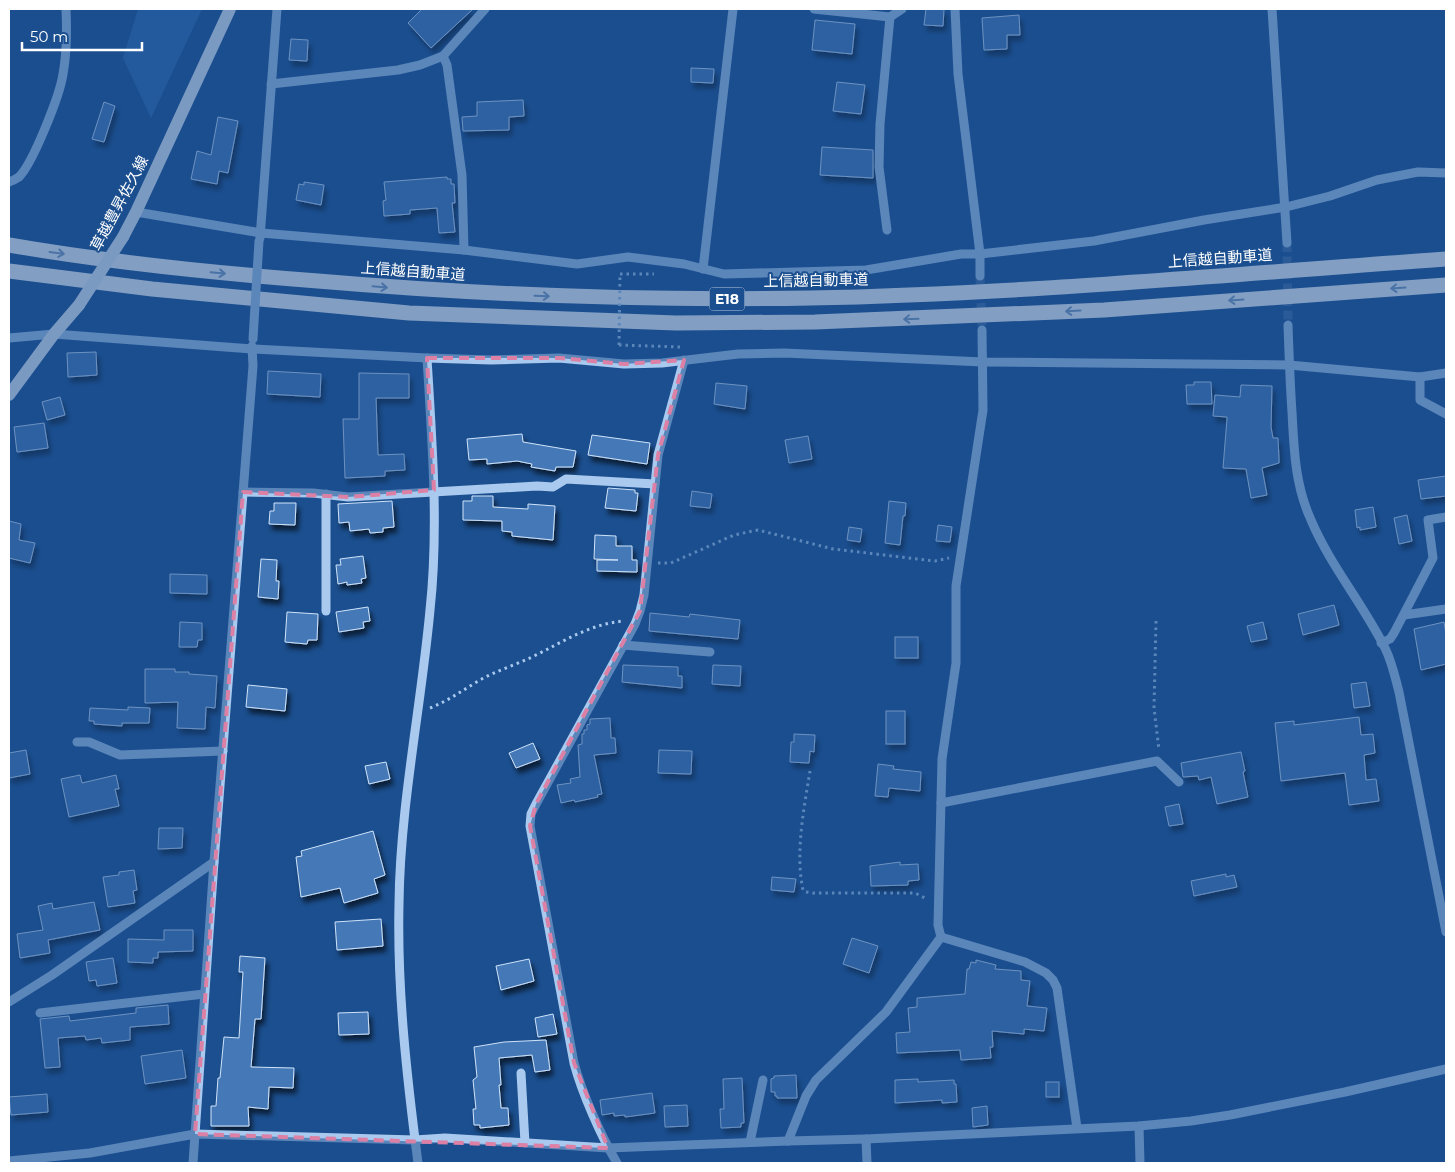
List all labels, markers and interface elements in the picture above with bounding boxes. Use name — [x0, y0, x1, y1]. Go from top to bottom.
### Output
scale bar — [22, 20, 142, 52]
text: 50 m — [30, 27, 68, 46]
street label: 草越豊昇佐久線 — [86, 152, 152, 254]
street label: 上信越自動車道 — [1167, 245, 1273, 271]
one-way arrow — [49, 248, 65, 258]
street label: 上信越自動車道 — [360, 258, 466, 284]
one-way arrow — [210, 268, 226, 277]
street label: 上信越自動車道 — [763, 270, 869, 290]
one-way arrow — [372, 282, 388, 291]
one-way arrow — [1390, 284, 1406, 293]
road number: E18 — [710, 288, 744, 310]
one-way arrow — [534, 291, 550, 301]
one-way arrow — [1228, 295, 1244, 305]
one-way arrow — [1066, 307, 1082, 316]
one-way arrow — [903, 314, 919, 323]

